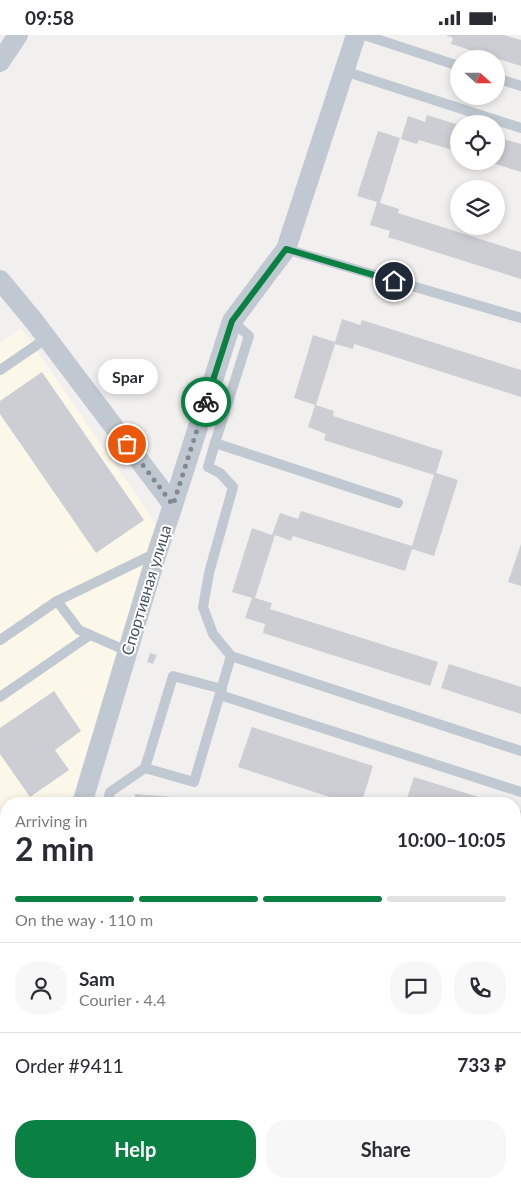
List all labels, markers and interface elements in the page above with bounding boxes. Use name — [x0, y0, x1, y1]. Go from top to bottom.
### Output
text: 09:58 — [25, 6, 74, 29]
north arrow — [450, 50, 505, 105]
map controls — [450, 50, 505, 235]
button: locate — [450, 115, 505, 170]
button: layers — [450, 180, 505, 235]
pin — [373, 260, 415, 302]
icon: home — [380, 267, 408, 295]
callout: Spar — [97, 359, 157, 394]
text: Spar — [112, 367, 144, 386]
courier — [181, 377, 231, 427]
icon: bike — [192, 388, 220, 416]
pin — [106, 423, 148, 465]
icon: bag — [113, 430, 141, 458]
street label: Спортивная улица — [117, 522, 174, 657]
text: Arriving in — [15, 811, 88, 830]
text: 10:00–10:05 — [397, 828, 506, 851]
text: 2 min — [15, 829, 94, 868]
text: On the way · 110 m — [15, 910, 153, 929]
button: person — [15, 962, 67, 1014]
button: chat — [390, 962, 442, 1014]
button: phone — [454, 962, 506, 1014]
text: Sam — [79, 967, 115, 990]
text: Courier · 4.4 — [79, 990, 166, 1009]
text: 733 ₽ — [457, 1053, 506, 1076]
text: Order #9411 — [15, 1054, 124, 1077]
button: Help — [15, 1120, 256, 1178]
button: Share — [266, 1120, 506, 1178]

